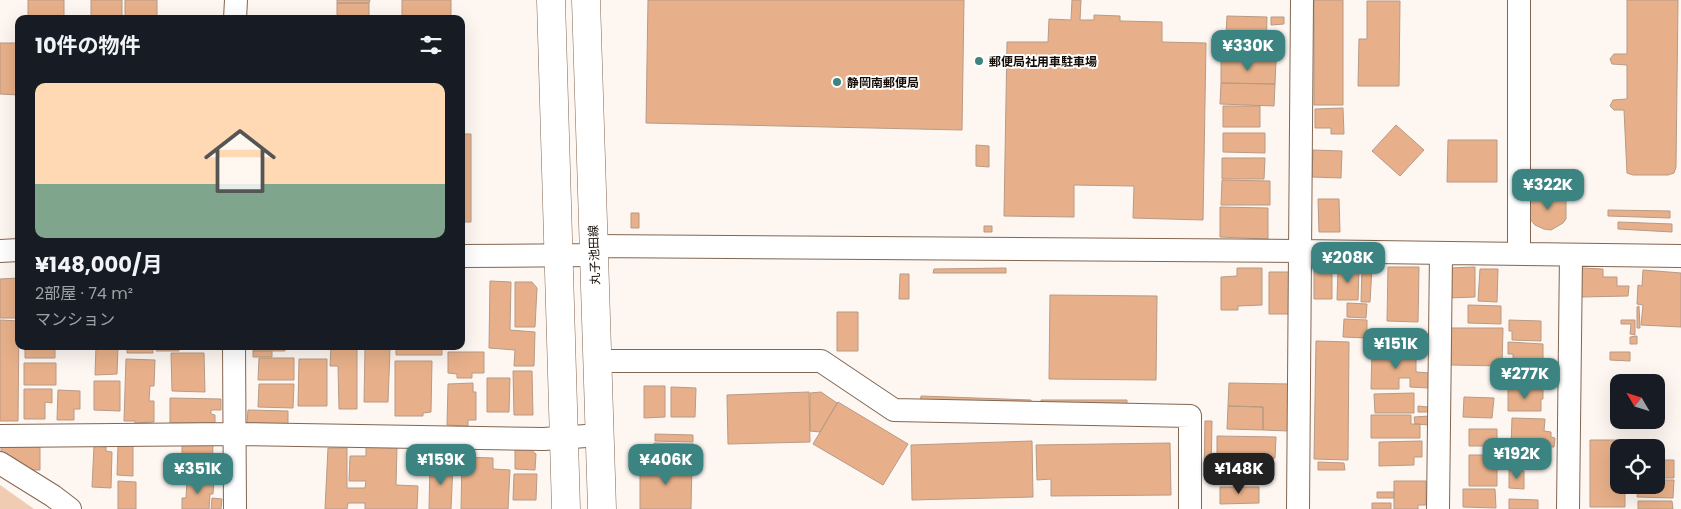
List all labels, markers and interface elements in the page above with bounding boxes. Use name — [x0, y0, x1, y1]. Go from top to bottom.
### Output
pin: ¥330K — [1213, 30, 1283, 72]
text: 10件の物件 — [35, 31, 141, 60]
icon: filters — [417, 31, 445, 59]
text: ¥330K — [1222, 34, 1274, 57]
place label: 郵便局社用車駐車場 — [989, 53, 1097, 70]
marker: 郵便局社用車駐車場 — [973, 55, 985, 67]
place label: 静岡南郵便局 — [847, 74, 919, 91]
marker: 静岡南郵便局 — [831, 76, 843, 88]
icon: home — [195, 116, 285, 206]
pin: ¥322K — [1513, 168, 1583, 211]
text: ¥322K — [1523, 173, 1573, 196]
street label: 丸子池田線 — [584, 225, 604, 285]
pin: ¥208K — [1313, 242, 1383, 284]
text: ¥208K — [1322, 246, 1374, 269]
text: ¥148,000/月 — [35, 250, 162, 279]
text: 2部屋 · 74 m² — [35, 282, 133, 305]
text: マンション — [35, 308, 115, 331]
pin: ¥151K — [1361, 328, 1431, 370]
text: ¥151K — [1374, 332, 1418, 355]
pin: ¥277K — [1490, 358, 1560, 400]
text: ¥277K — [1501, 362, 1549, 385]
north arrow — [1610, 374, 1665, 429]
map controls — [1610, 374, 1665, 494]
pin: ¥192K — [1482, 438, 1552, 480]
button: locate — [1610, 439, 1665, 494]
text: ¥192K — [1494, 442, 1540, 465]
pin: ¥159K — [406, 444, 476, 486]
pin: ¥406K — [631, 444, 701, 486]
text: ¥159K — [417, 448, 465, 471]
text: ¥406K — [639, 448, 693, 471]
pin: ¥351K — [163, 452, 233, 495]
pin: ¥148K — [1204, 452, 1274, 495]
text: ¥351K — [174, 457, 222, 480]
text: ¥148K — [1214, 457, 1264, 480]

